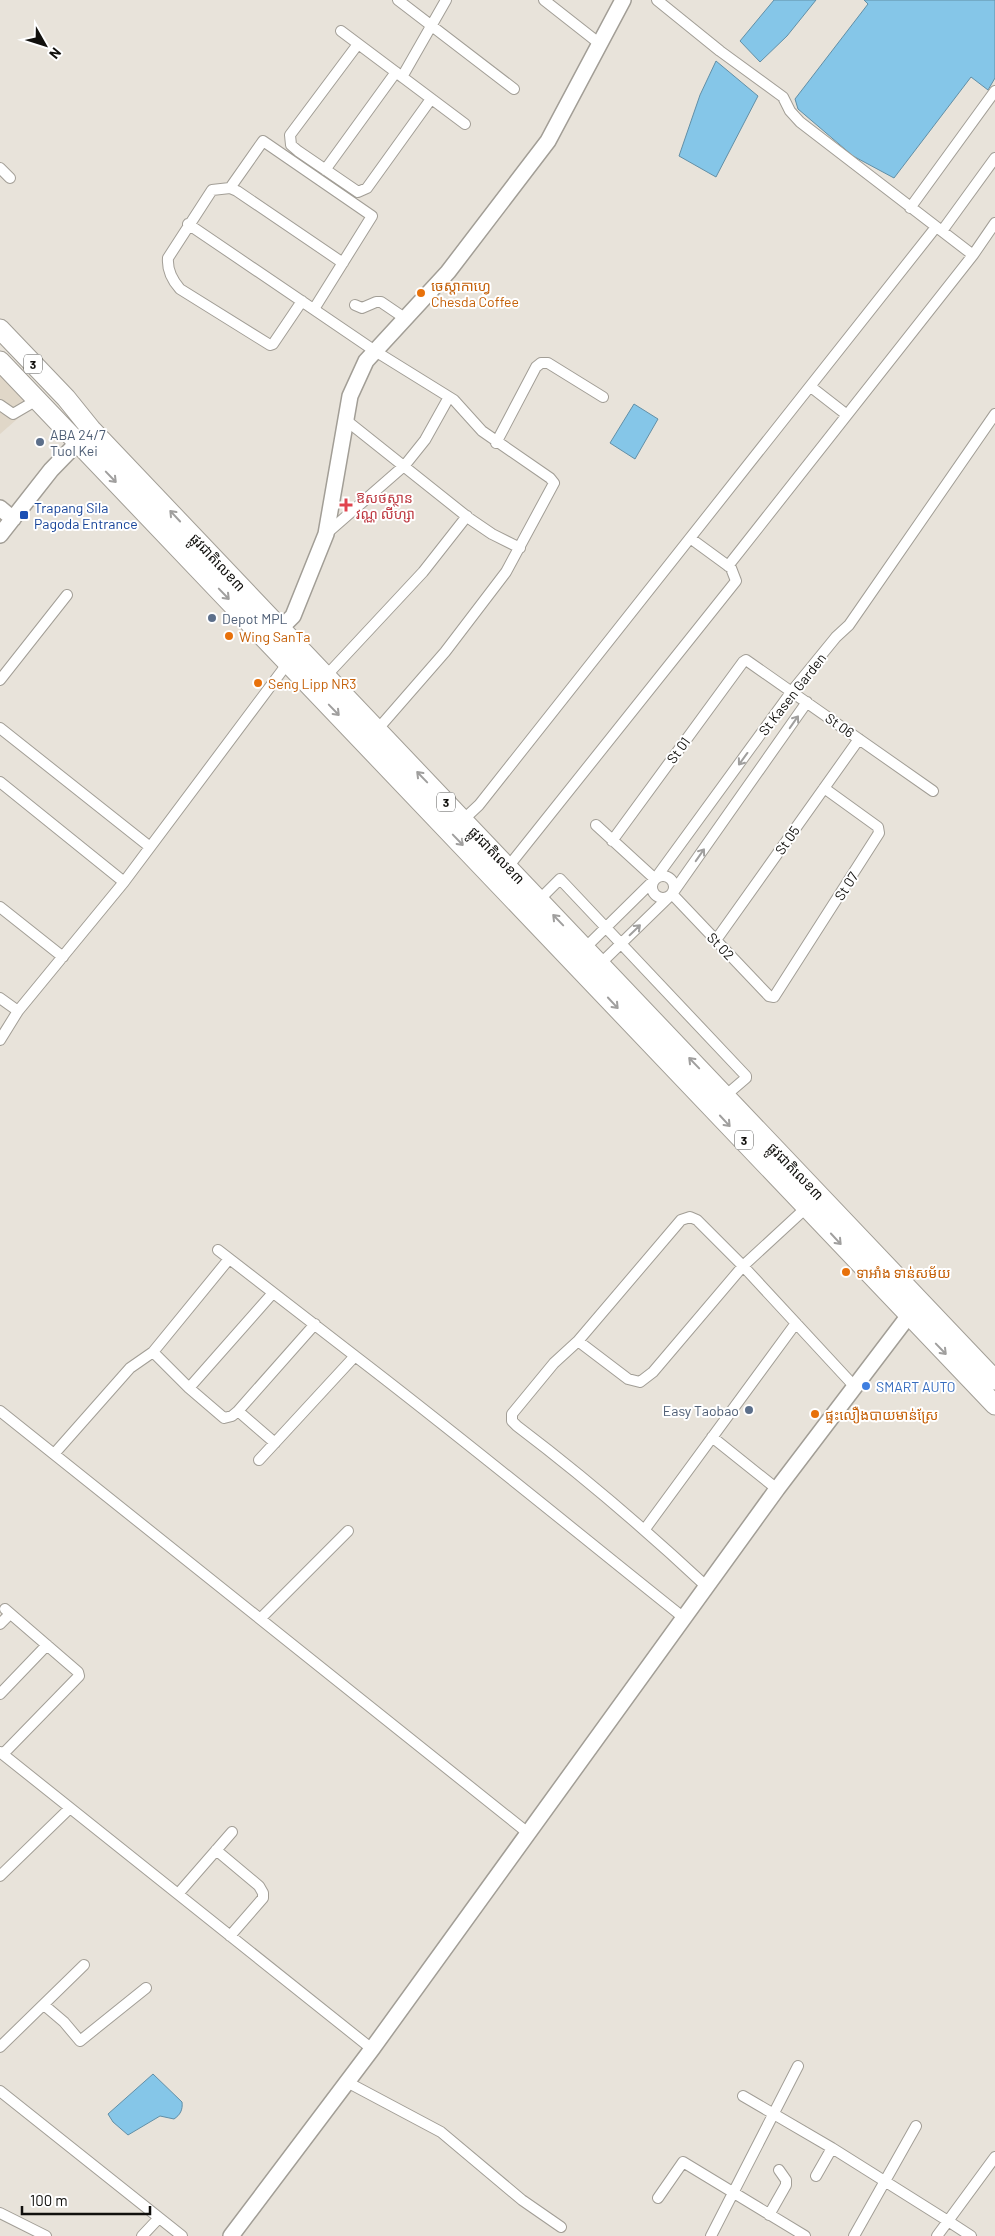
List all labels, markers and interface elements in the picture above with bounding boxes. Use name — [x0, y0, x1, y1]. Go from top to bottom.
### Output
north arrow — [20, 20, 70, 70]
text: N — [46, 45, 65, 62]
place label: ចេស្ដាកាហ្វេ Chesda Coffee — [431, 277, 519, 310]
marker: ចេស្ដាកាហ្វេ Chesda Coffee — [415, 287, 427, 299]
road number: 3 — [24, 354, 42, 374]
place label: ABA 24/7 Tuol Kei — [50, 426, 106, 459]
marker: ABA 24/7 Tuol Kei — [34, 436, 46, 448]
one-way arrow — [105, 471, 117, 483]
place label: ឱសថស្ថាន វណ្ណ លីហ្សា — [356, 489, 415, 523]
place label: Trapang Sila Pagoda Entrance — [34, 499, 138, 532]
marker: ឱសថស្ថាន វណ្ណ លីហ្សា — [340, 499, 352, 511]
marker: Trapang Sila Pagoda Entrance — [18, 509, 30, 521]
one-way arrow — [169, 510, 181, 523]
street label: ផ្លូវជាតិលេខ៣ — [184, 529, 249, 597]
one-way arrow — [218, 588, 230, 600]
place label: Depot MPL — [222, 610, 287, 627]
marker: Depot MPL — [206, 612, 218, 624]
place label: Wing SanTa — [239, 628, 310, 645]
marker: Wing SanTa — [223, 630, 235, 642]
street label: St Kasen Garden — [755, 650, 829, 738]
place label: Seng Lipp NR3 — [268, 675, 357, 692]
marker: Seng Lipp NR3 — [252, 677, 264, 689]
one-way arrow — [328, 703, 340, 716]
street label: St 06 — [822, 709, 858, 741]
one-way arrow — [789, 715, 799, 729]
street label: St 01 — [663, 733, 693, 767]
one-way arrow — [738, 752, 748, 766]
one-way arrow — [416, 771, 428, 783]
road number: 3 — [437, 792, 455, 812]
street label: St 05 — [771, 822, 803, 858]
street label: ផ្លូវជាតិលេខ៣ — [462, 823, 529, 890]
one-way arrow — [452, 834, 464, 846]
one-way arrow — [695, 848, 705, 862]
street label: St 07 — [831, 868, 862, 903]
one-way arrow — [552, 914, 564, 926]
one-way arrow — [629, 924, 641, 936]
street label: St 02 — [704, 929, 738, 963]
one-way arrow — [607, 996, 619, 1009]
one-way arrow — [688, 1057, 700, 1069]
one-way arrow — [719, 1114, 731, 1127]
road number: 3 — [735, 1130, 753, 1150]
street label: ផ្លូវជាតិលេខ៣ — [761, 1139, 828, 1206]
one-way arrow — [830, 1232, 842, 1245]
place label: ទាអាំង ទាន់សម័យ — [856, 1264, 951, 1281]
marker: ទាអាំង ទាន់សម័យ — [840, 1266, 852, 1278]
one-way arrow — [935, 1343, 947, 1355]
place label: SMART AUTO — [876, 1378, 956, 1395]
marker: SMART AUTO — [860, 1380, 872, 1392]
place label: Easy Taobao — [663, 1402, 739, 1419]
marker: Easy Taobao — [743, 1404, 755, 1416]
place label: ផ្ទះលឿងបាយមាន់ស្រែ — [825, 1406, 938, 1424]
marker: ផ្ទះលឿងបាយមាន់ស្រែ — [809, 1408, 821, 1420]
scale bar — [22, 2184, 150, 2216]
text: 100 m — [30, 2191, 68, 2209]

